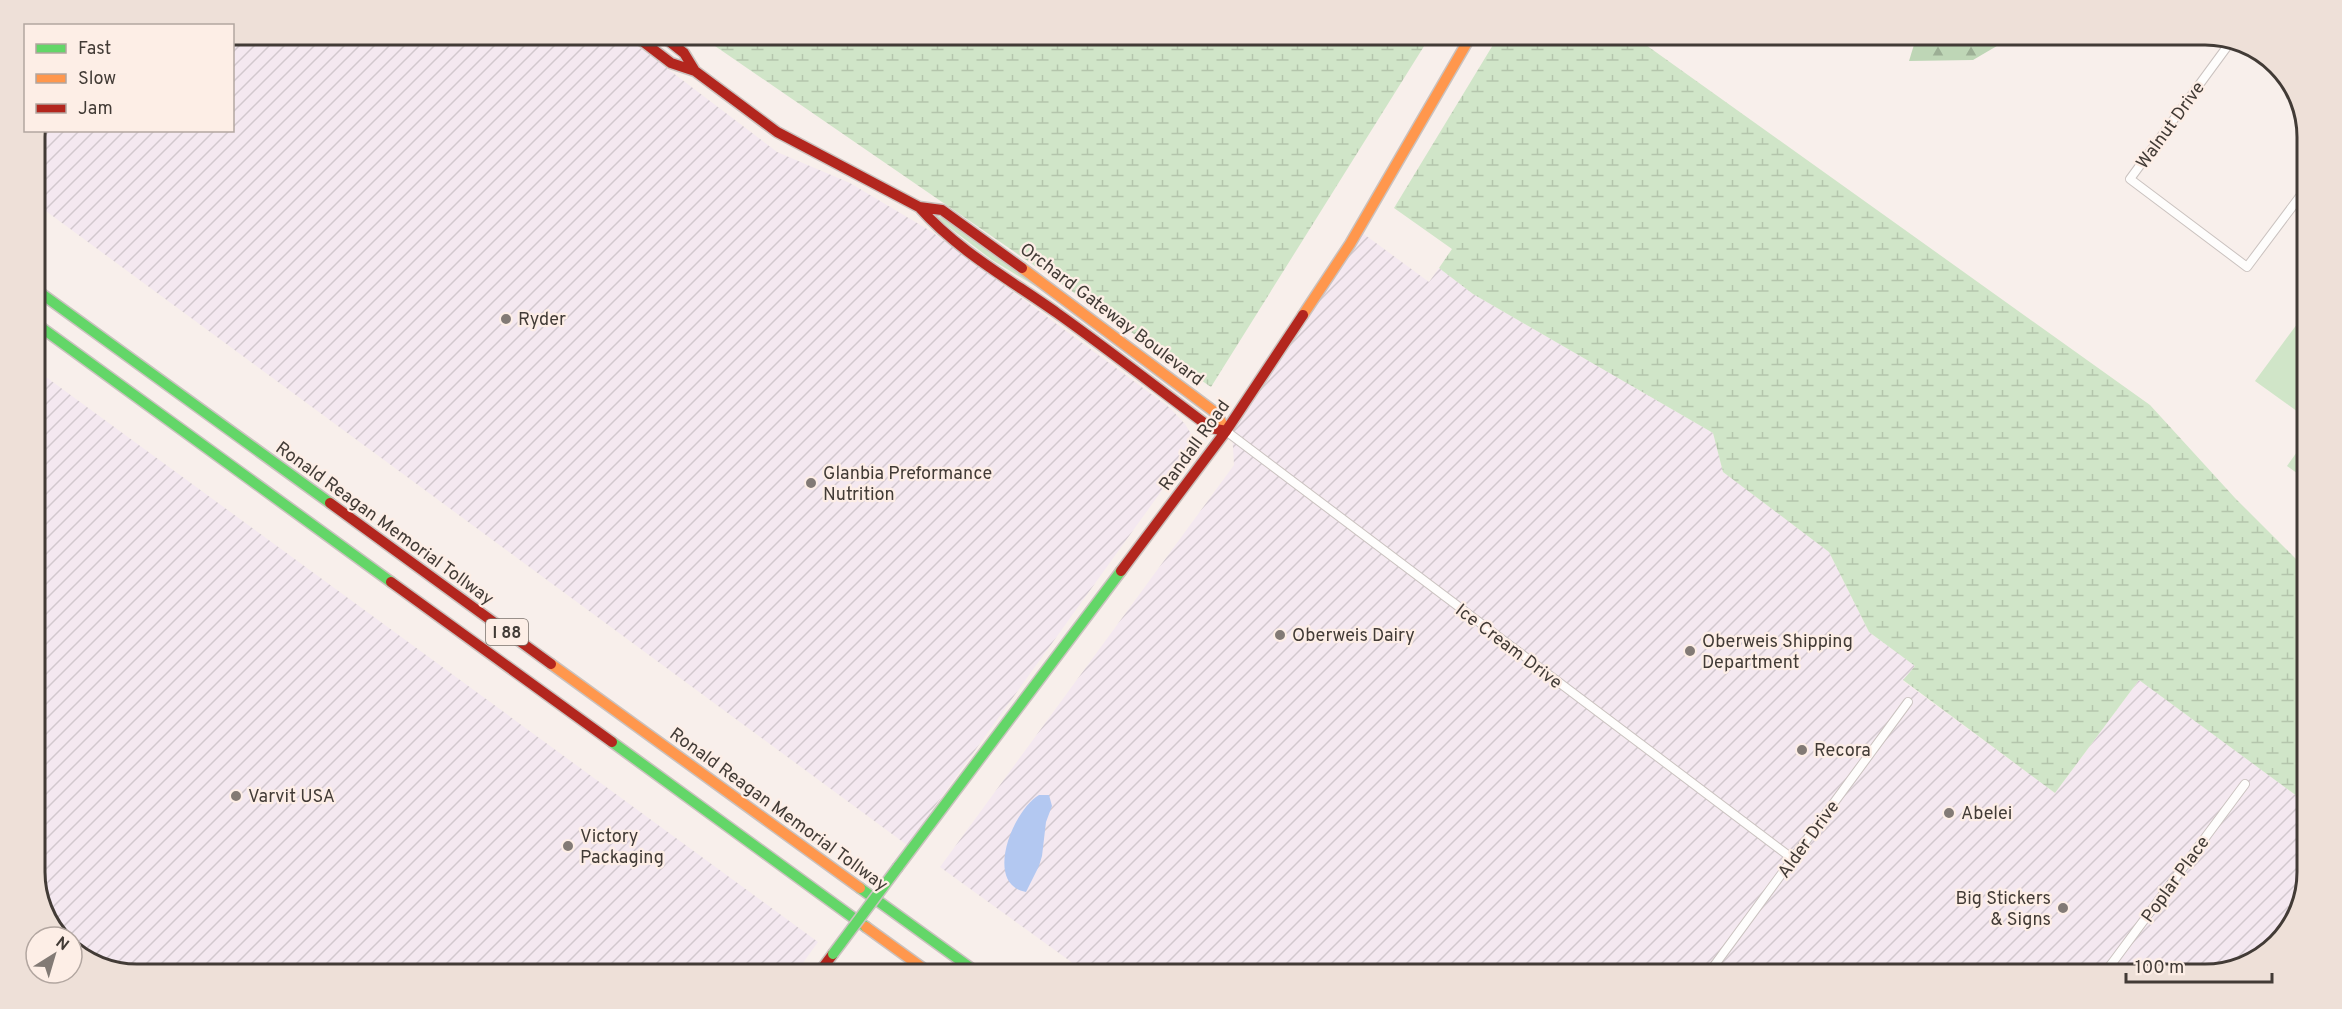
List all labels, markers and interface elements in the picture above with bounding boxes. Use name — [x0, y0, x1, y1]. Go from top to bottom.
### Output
legend — [24, 24, 234, 132]
text: Fast — [78, 38, 111, 61]
text: Slow — [78, 68, 116, 91]
street label: Walnut Drive — [2132, 78, 2211, 174]
text: Jam — [78, 98, 113, 121]
street label: Orchard Gateway Boulevard — [1014, 238, 1208, 392]
place label: Ryder — [518, 309, 566, 332]
marker: Ryder — [499, 312, 513, 326]
street label: Randall Road — [1155, 396, 1236, 496]
street label: Ronald Reagan Memorial Tollway — [270, 437, 498, 611]
place label: Glanbia Preformance Nutrition — [823, 463, 992, 507]
marker: Glanbia Preformance Nutrition — [804, 476, 818, 490]
street label: Ice Cream Drive — [1450, 600, 1566, 695]
road number: I 88 — [486, 619, 528, 645]
place label: Oberweis Dairy — [1292, 625, 1415, 648]
marker: Oberweis Dairy — [1273, 628, 1287, 642]
place label: Oberweis Shipping Department — [1702, 631, 1853, 675]
marker: Oberweis Shipping Department — [1683, 644, 1697, 658]
street label: Ronald Reagan Memorial Tollway — [664, 723, 892, 897]
place label: Recora — [1814, 740, 1871, 763]
marker: Recora — [1795, 743, 1809, 757]
place label: Varvit USA — [248, 786, 335, 809]
marker: Varvit USA — [229, 789, 243, 803]
street label: Alder Drive — [1773, 796, 1845, 883]
place label: Abelei — [1961, 803, 2012, 826]
marker: Abelei — [1942, 806, 1956, 820]
place label: Victory Packaging — [580, 826, 664, 870]
street label: Poplar Place — [2137, 832, 2215, 928]
marker: Victory Packaging — [561, 839, 575, 853]
place label: Big Stickers & Signs — [1955, 888, 2051, 932]
marker: Big Stickers & Signs — [2056, 901, 2070, 915]
north arrow — [24, 925, 84, 985]
text: N — [51, 933, 72, 956]
scale bar — [2126, 946, 2272, 984]
text: 100 m — [2135, 957, 2184, 980]

